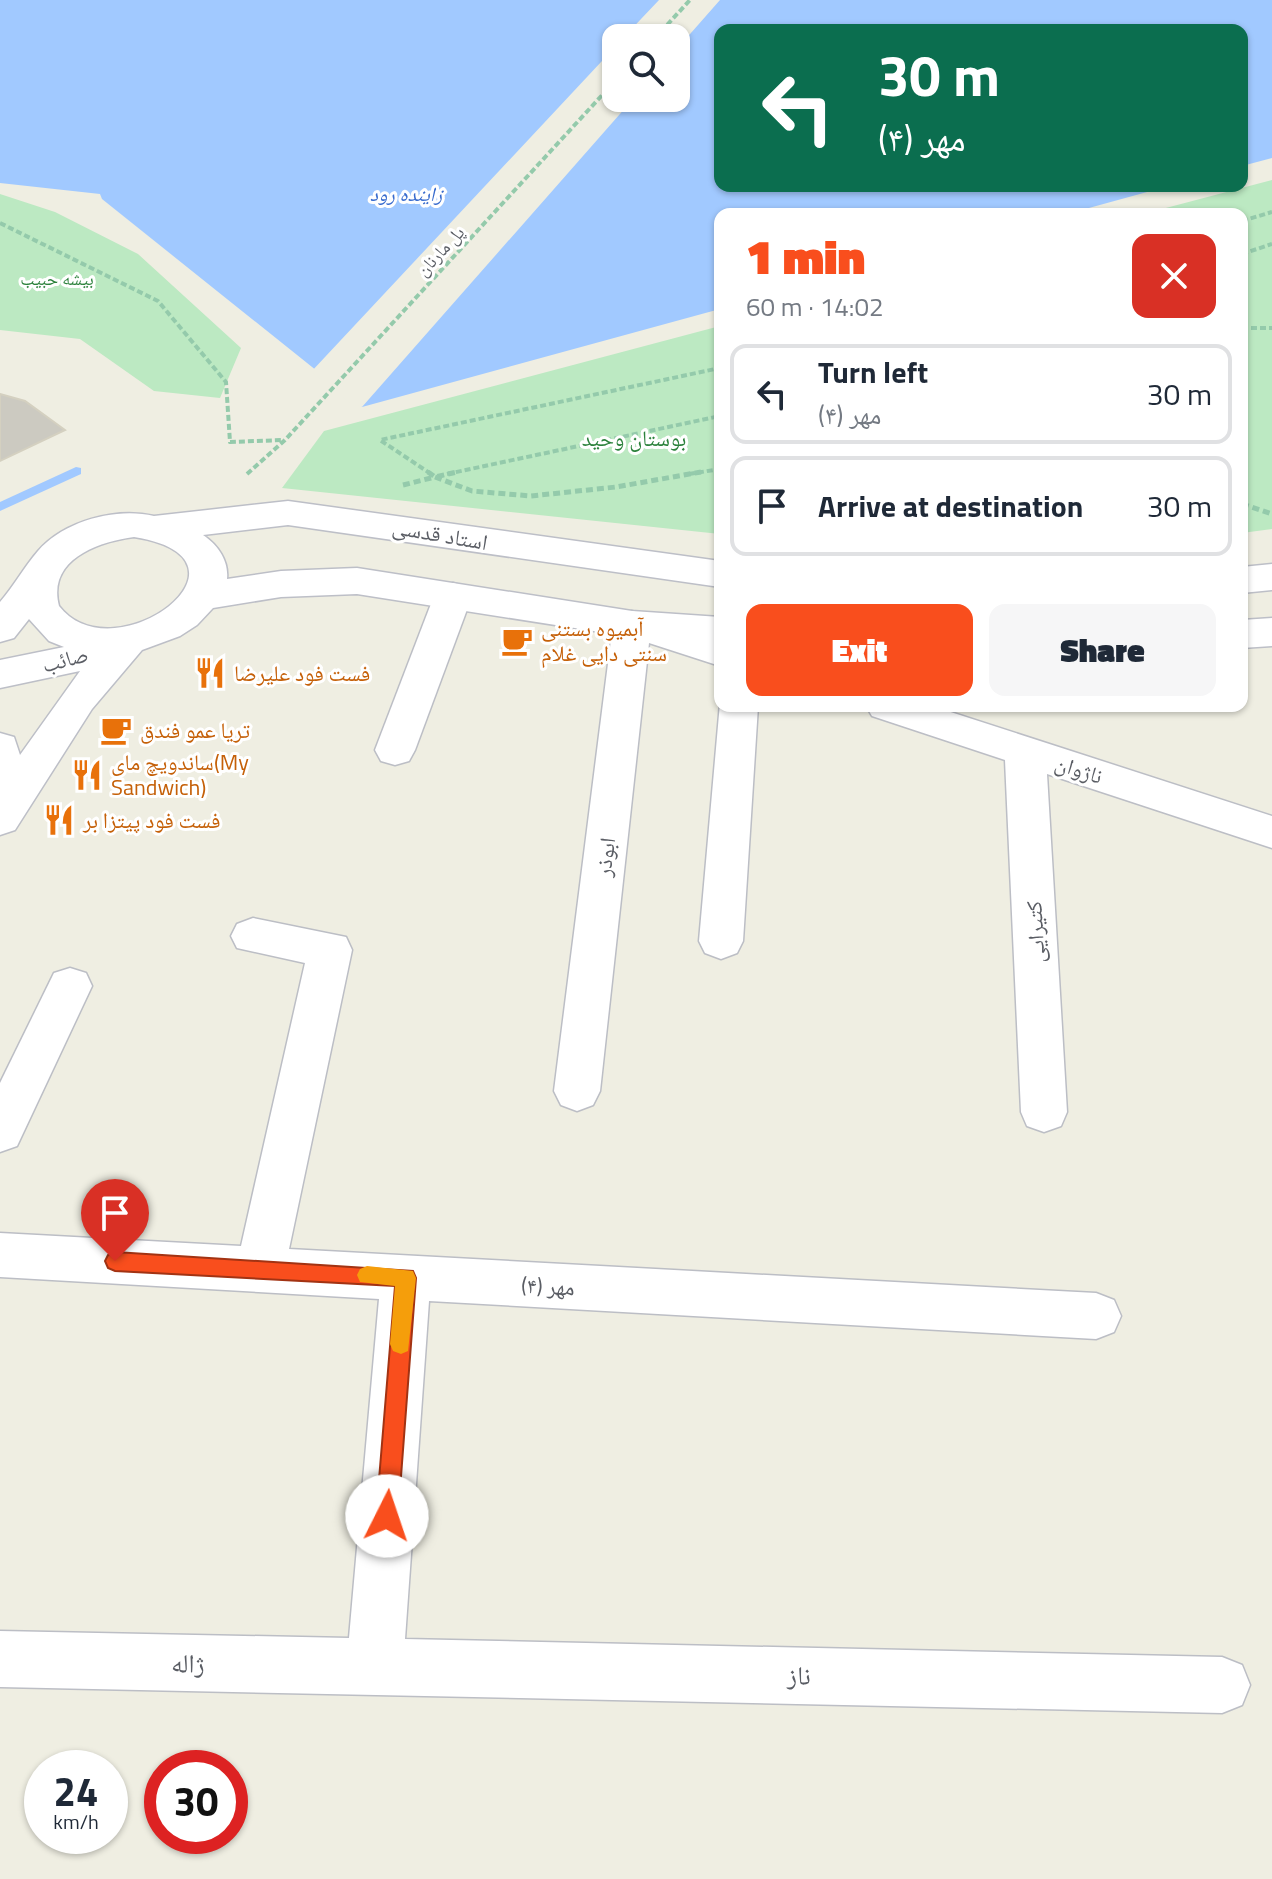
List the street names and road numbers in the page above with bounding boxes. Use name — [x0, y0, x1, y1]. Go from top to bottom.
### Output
street label: پل مارنان — [409, 220, 471, 282]
street label: استاد قدسی — [390, 509, 490, 559]
street label: صائب — [38, 637, 92, 681]
street label: ناژوان — [1051, 745, 1107, 793]
street label: ابوذر — [586, 835, 624, 880]
street label: کتیرایی — [1016, 900, 1054, 964]
street label: مهر (۴) — [520, 1268, 576, 1304]
street label: ژاله — [171, 1643, 205, 1683]
street label: ناز — [786, 1655, 811, 1695]

